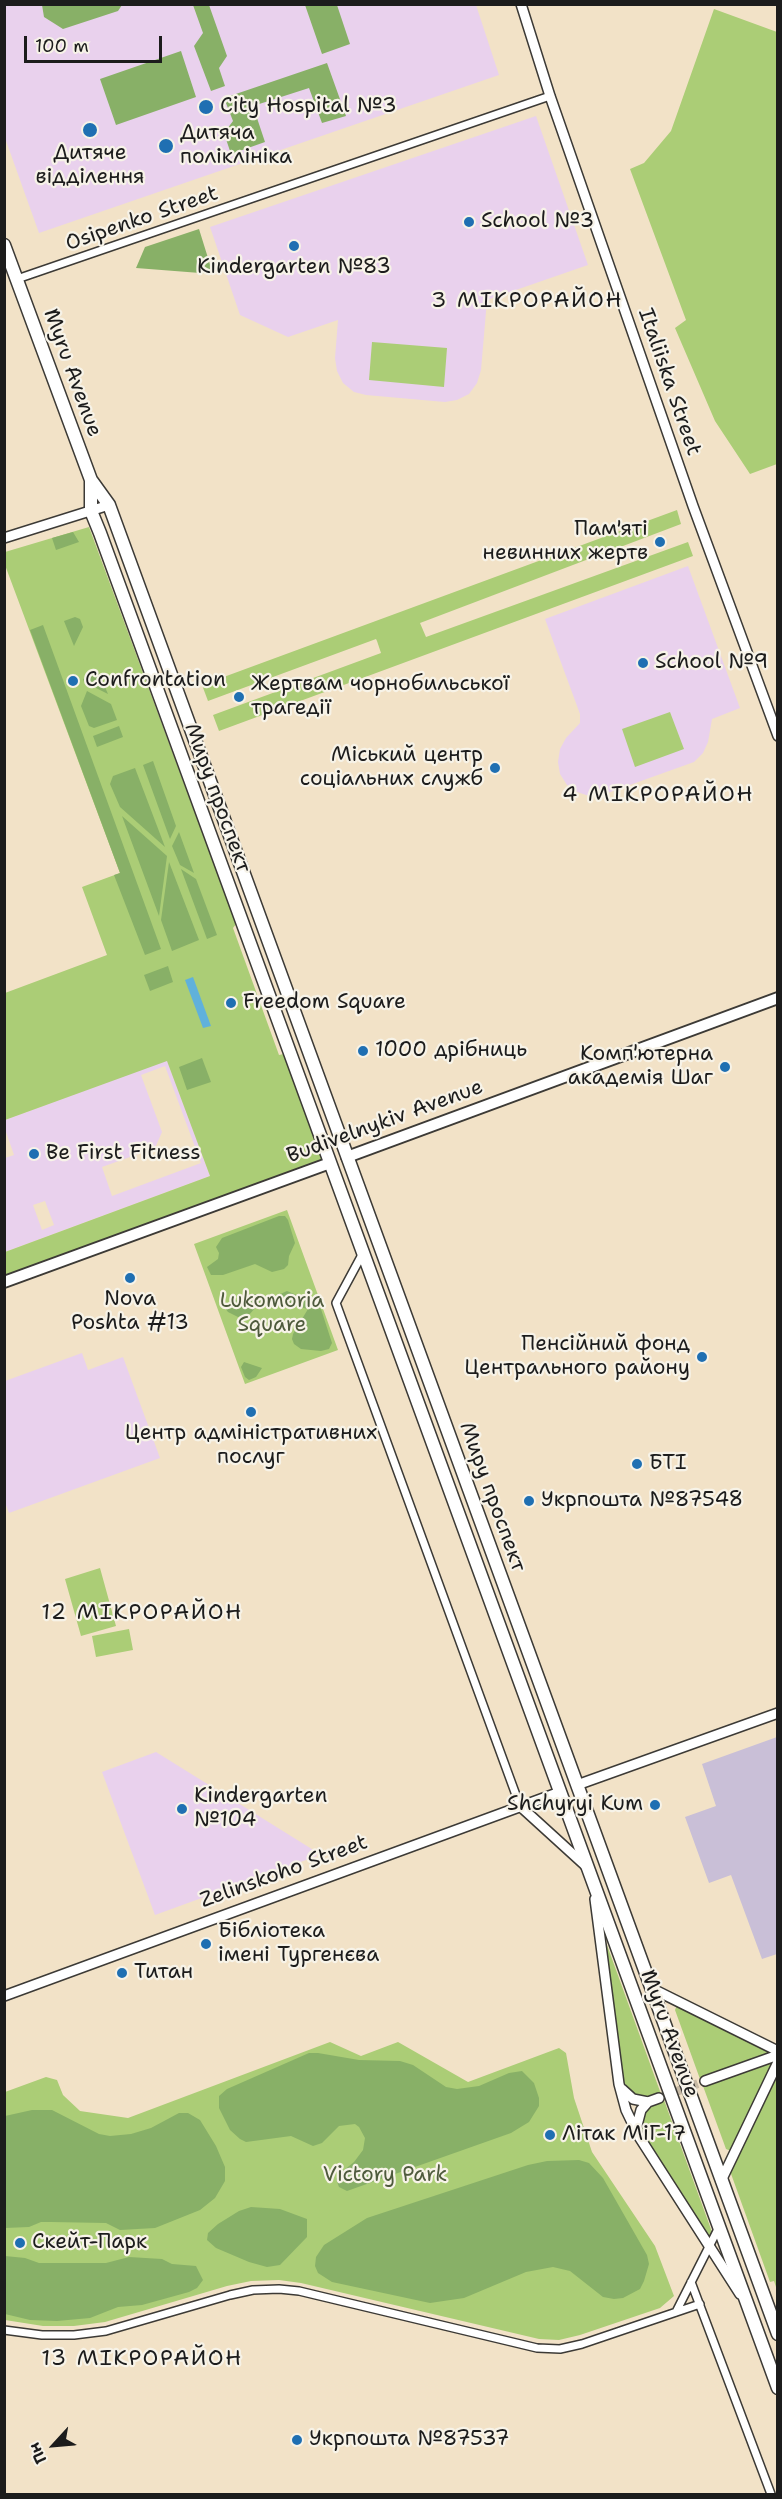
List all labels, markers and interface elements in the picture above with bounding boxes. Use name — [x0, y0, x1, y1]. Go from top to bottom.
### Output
scale bar — [27, 24, 165, 62]
text: 100 m — [35, 34, 89, 58]
place label: City Hospital №3 — [220, 94, 397, 120]
marker: City Hospital №3 — [197, 98, 215, 116]
marker: Дитяче відділення — [81, 121, 99, 139]
place label: Дитяча поліклініка — [180, 121, 292, 171]
marker: Дитяча поліклініка — [157, 137, 175, 155]
place label: Дитяче відділення — [35, 141, 145, 191]
street label: Osipenko Street — [62, 181, 222, 257]
place label: School №3 — [481, 209, 594, 235]
marker: School №3 — [462, 215, 476, 229]
marker: Kindergarten №83 — [287, 239, 301, 253]
place label: Kindergarten №83 — [197, 255, 391, 281]
district label: 3 МІКРОРАЙОН — [431, 288, 623, 314]
street label: Italiiska Street — [632, 305, 706, 459]
street label: Myru Avenue — [37, 306, 107, 440]
place label: Пам'яті невинних жертв — [483, 517, 648, 567]
marker: Пам'яті невинних жертв — [653, 535, 667, 549]
place label: School №9 — [655, 650, 768, 676]
marker: School №9 — [636, 656, 650, 670]
place label: Confrontation — [85, 668, 226, 694]
place label: Жертвам чорнобильської трагедії — [251, 672, 510, 722]
marker: Confrontation — [66, 674, 80, 688]
marker: Жертвам чорнобильської трагедії — [232, 690, 246, 704]
street label: Миру проспект — [178, 720, 256, 876]
place label: Міський центр соціальних служб — [300, 743, 483, 793]
marker: Міський центр соціальних служб — [488, 761, 502, 775]
district label: 4 МІКРОРАЙОН — [562, 782, 754, 808]
place label: Freedom Square — [243, 990, 406, 1016]
marker: Freedom Square — [224, 996, 238, 1010]
place label: 1000 дрібниць — [375, 1038, 527, 1064]
place label: Комп'ютерна академія Шаг — [568, 1042, 713, 1092]
marker: 1000 дрібниць — [356, 1044, 370, 1058]
marker: Комп'ютерна академія Шаг — [718, 1060, 732, 1074]
street label: Budivelnykiv Avenue — [283, 1075, 487, 1169]
place label: Be First Fitness — [46, 1141, 201, 1167]
marker: Be First Fitness — [27, 1147, 41, 1161]
marker: Nova Poshta #13 — [123, 1271, 137, 1285]
place label: Nova Poshta #13 — [71, 1287, 189, 1337]
park label: Lukomoria Square — [220, 1289, 324, 1339]
place label: Пенсійний фонд Центрального району — [464, 1332, 690, 1382]
marker: Пенсійний фонд Центрального району — [695, 1350, 709, 1364]
marker: Центр адміністративних послуг — [244, 1405, 258, 1419]
street label: Миру проспект — [453, 1419, 531, 1575]
place label: Центр адміністративних послуг — [125, 1421, 377, 1471]
place label: БТІ — [649, 1451, 687, 1477]
marker: БТІ — [630, 1457, 644, 1471]
place label: Укрпошта №87548 — [541, 1488, 743, 1514]
marker: Укрпошта №87548 — [522, 1494, 536, 1508]
district label: 12 МІКРОРАЙОН — [41, 1600, 243, 1626]
place label: Kindergarten №104 — [194, 1784, 327, 1834]
place label: Shchyryi Kum — [507, 1792, 643, 1818]
marker: Shchyryi Kum — [648, 1798, 662, 1812]
marker: Kindergarten №104 — [175, 1802, 189, 1816]
street label: Zelinskoho Street — [197, 1830, 371, 1914]
place label: Бібліотека імені Тургенєва — [218, 1919, 379, 1969]
marker: Бібліотека імені Тургенєва — [199, 1937, 213, 1951]
place label: Титан — [134, 1960, 193, 1986]
marker: Титан — [115, 1966, 129, 1980]
street label: Myru Avenue — [634, 1967, 704, 2101]
place label: Літак МіГ-17 — [562, 2122, 686, 2148]
marker: Літак МіГ-17 — [543, 2128, 557, 2142]
park label: Victory Park — [323, 2163, 447, 2189]
place label: Скейт-Парк — [32, 2230, 147, 2256]
marker: Скейт-Парк — [13, 2236, 27, 2250]
district label: 13 МІКРОРАЙОН — [41, 2346, 243, 2372]
north arrow — [24, 2415, 84, 2475]
place label: Укрпошта №87537 — [309, 2427, 509, 2453]
marker: Укрпошта №87537 — [290, 2433, 304, 2447]
text: Пн — [23, 2439, 51, 2467]

